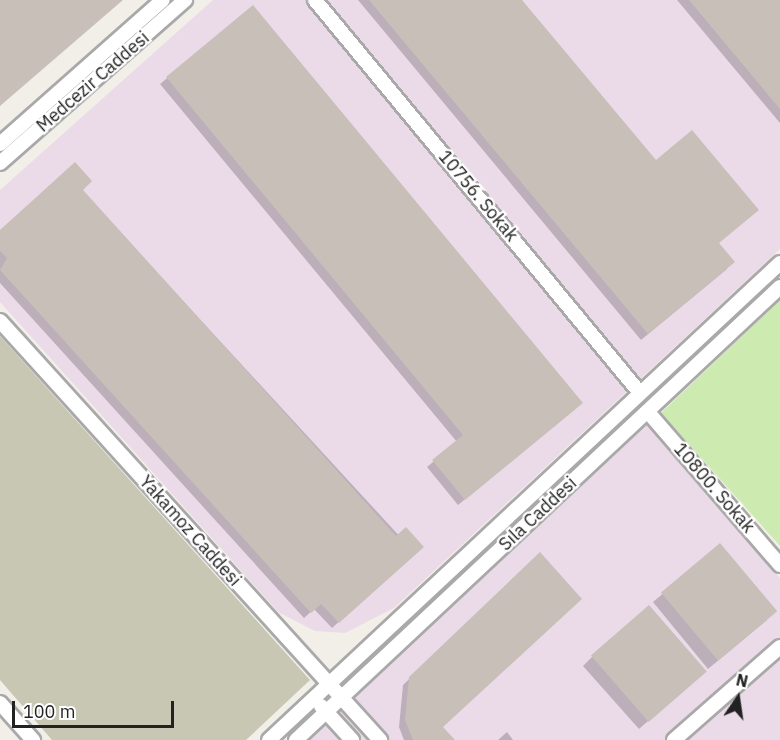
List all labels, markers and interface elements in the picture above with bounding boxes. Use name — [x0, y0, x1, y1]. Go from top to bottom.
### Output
street label: Medcezir Caddesi — [32, 27, 154, 137]
street label: 10756. Sokak — [434, 146, 522, 246]
street label: 10800. Sokak — [669, 439, 759, 537]
street label: Yakamoz Caddesi — [135, 471, 245, 591]
street label: Sıla Caddesi — [495, 473, 581, 555]
north arrow — [708, 668, 768, 728]
text: N — [734, 669, 750, 692]
scale bar — [15, 689, 177, 727]
text: 100 m — [23, 700, 75, 723]

